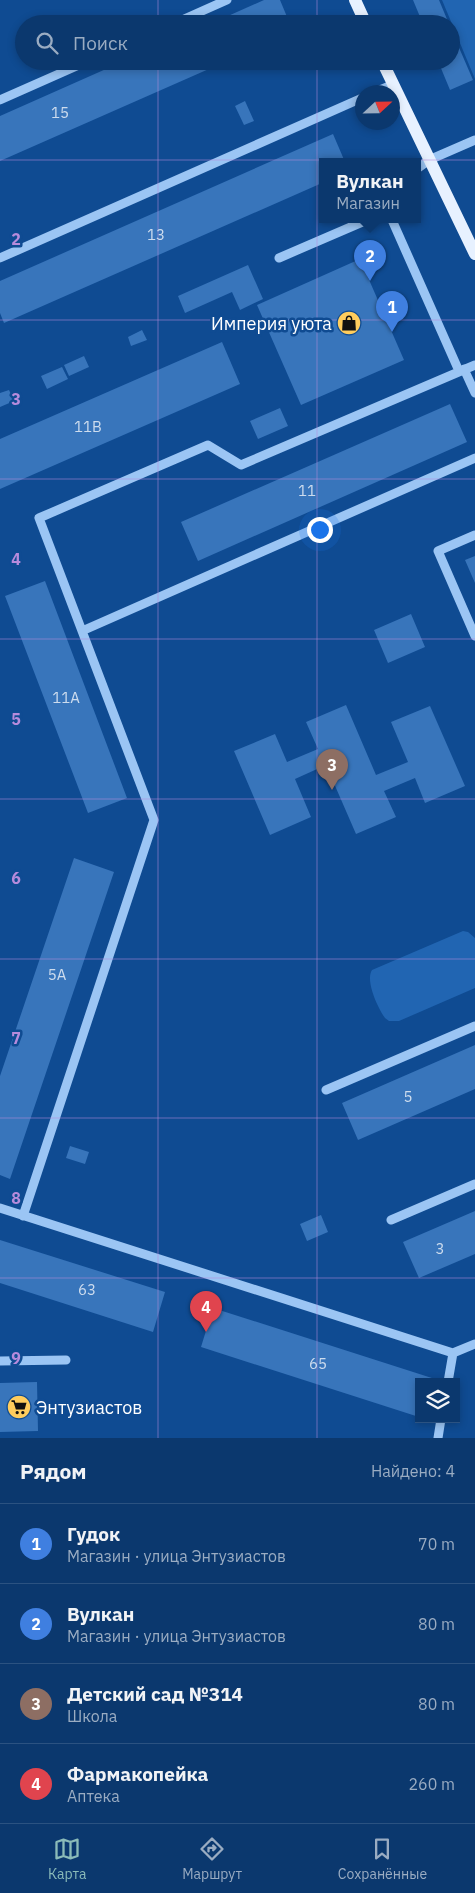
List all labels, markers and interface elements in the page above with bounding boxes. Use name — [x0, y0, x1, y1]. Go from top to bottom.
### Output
search box — [15, 15, 460, 70]
icon: search — [33, 29, 61, 57]
text: Поиск — [73, 31, 128, 55]
north arrow — [355, 85, 400, 130]
house number: 15 — [51, 103, 69, 122]
popup — [319, 158, 421, 223]
text: Вулкан — [336, 169, 404, 193]
text: Магазин — [336, 193, 400, 213]
house number: 13 — [147, 225, 165, 244]
text: 2 — [11, 229, 21, 249]
pin: 2 — [354, 240, 386, 281]
pin: 1 — [376, 291, 408, 332]
shop icon: Империя уюта — [336, 310, 362, 336]
place label: Империя уюта — [211, 312, 332, 335]
text: 3 — [11, 389, 21, 409]
house number: 11В — [74, 417, 102, 436]
house number: 11 — [298, 481, 316, 500]
your location — [307, 517, 333, 543]
text: 4 — [11, 549, 21, 569]
house number: 11А — [52, 688, 80, 707]
text: 5 — [11, 709, 21, 729]
pin: 3 — [316, 749, 348, 790]
text: 6 — [11, 868, 21, 888]
house number: 5А — [48, 965, 67, 984]
text: 7 — [11, 1028, 21, 1048]
house number: 5 — [403, 1087, 413, 1106]
text: 8 — [11, 1188, 21, 1208]
house number: 3 — [435, 1239, 445, 1258]
house number: 63 — [78, 1280, 96, 1299]
pin: 4 — [190, 1291, 222, 1332]
text: 9 — [11, 1348, 21, 1368]
house number: 65 — [309, 1354, 327, 1373]
map controls — [415, 1378, 460, 1423]
button: layers — [415, 1378, 460, 1423]
supermarket icon: Энтузиастов — [6, 1394, 32, 1420]
place label: Энтузиастов — [36, 1396, 142, 1419]
text: Рядом — [20, 1457, 87, 1485]
text: Найдено: 4 — [371, 1461, 455, 1481]
text: Гудок — [67, 1522, 120, 1546]
text: 1 — [31, 1534, 41, 1554]
text: 70 m — [418, 1534, 455, 1554]
text: Магазин · улица Энтузиастов — [67, 1546, 286, 1566]
text: Вулкан — [67, 1602, 134, 1626]
text: 2 — [31, 1614, 41, 1634]
text: 80 m — [418, 1614, 455, 1634]
text: Магазин · улица Энтузиастов — [67, 1626, 286, 1646]
text: Детский сад №314 — [67, 1682, 243, 1706]
text: 3 — [31, 1694, 41, 1714]
text: 80 m — [418, 1694, 455, 1714]
text: Школа — [67, 1706, 117, 1726]
text: Фармакопейка — [67, 1762, 208, 1786]
text: 4 — [31, 1774, 41, 1794]
text: 260 m — [408, 1774, 455, 1794]
text: Аптека — [67, 1786, 120, 1806]
tab: Карта — [48, 1835, 86, 1883]
tab: Маршрут — [182, 1835, 242, 1883]
tab: Сохранённые — [338, 1835, 427, 1883]

